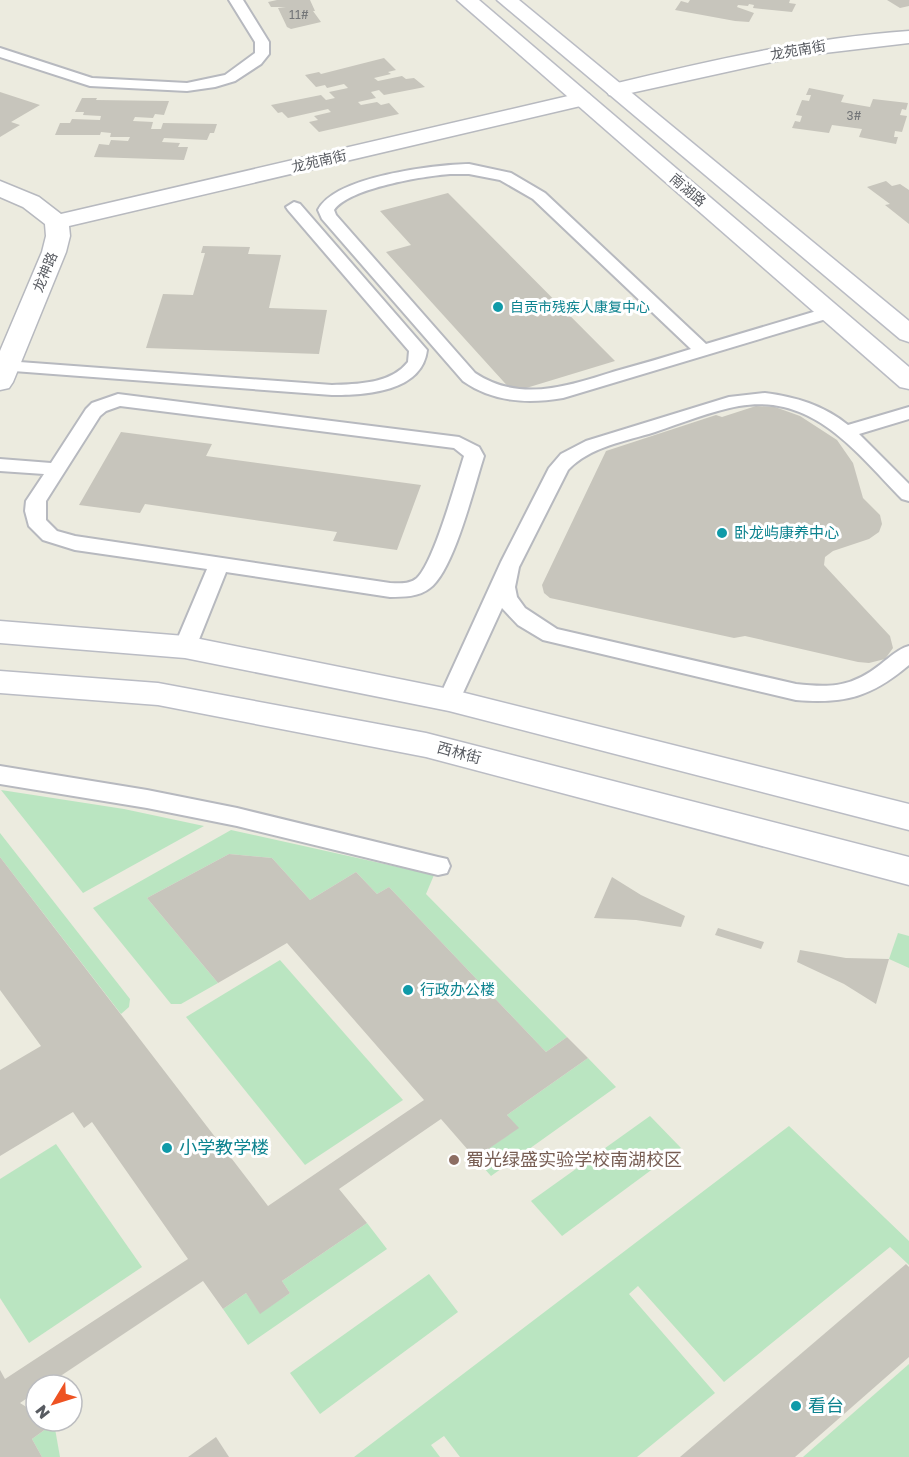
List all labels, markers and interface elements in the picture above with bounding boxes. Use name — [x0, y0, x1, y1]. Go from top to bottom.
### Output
house number: 11# — [289, 7, 309, 22]
street label: 龙苑南街 — [769, 36, 827, 63]
house number: 3# — [846, 108, 862, 123]
street label: 龙苑南街 — [290, 146, 348, 175]
street label: 南湖路 — [667, 169, 710, 210]
street label: 龙神路 — [29, 249, 60, 294]
place label: 自贡市残疾人康复中心 — [510, 298, 650, 315]
marker: 自贡市残疾人康复中心 — [491, 300, 505, 314]
place label: 卧龙屿康养中心 — [734, 523, 839, 541]
marker: 卧龙屿康养中心 — [715, 526, 729, 540]
street label: 西林街 — [435, 738, 483, 767]
place label: 行政办公楼 — [420, 980, 495, 998]
marker: 行政办公楼 — [401, 983, 415, 997]
place label: 小学教学楼 — [179, 1136, 269, 1158]
marker: 小学教学楼 — [160, 1141, 174, 1155]
place label: 蜀光绿盛实验学校南湖校区 — [466, 1148, 682, 1170]
marker: 蜀光绿盛实验学校南湖校区 — [447, 1153, 461, 1167]
north arrow — [24, 1373, 84, 1433]
place label: 看台 — [808, 1394, 844, 1416]
marker: 看台 — [789, 1399, 803, 1413]
text: N — [31, 1401, 54, 1423]

